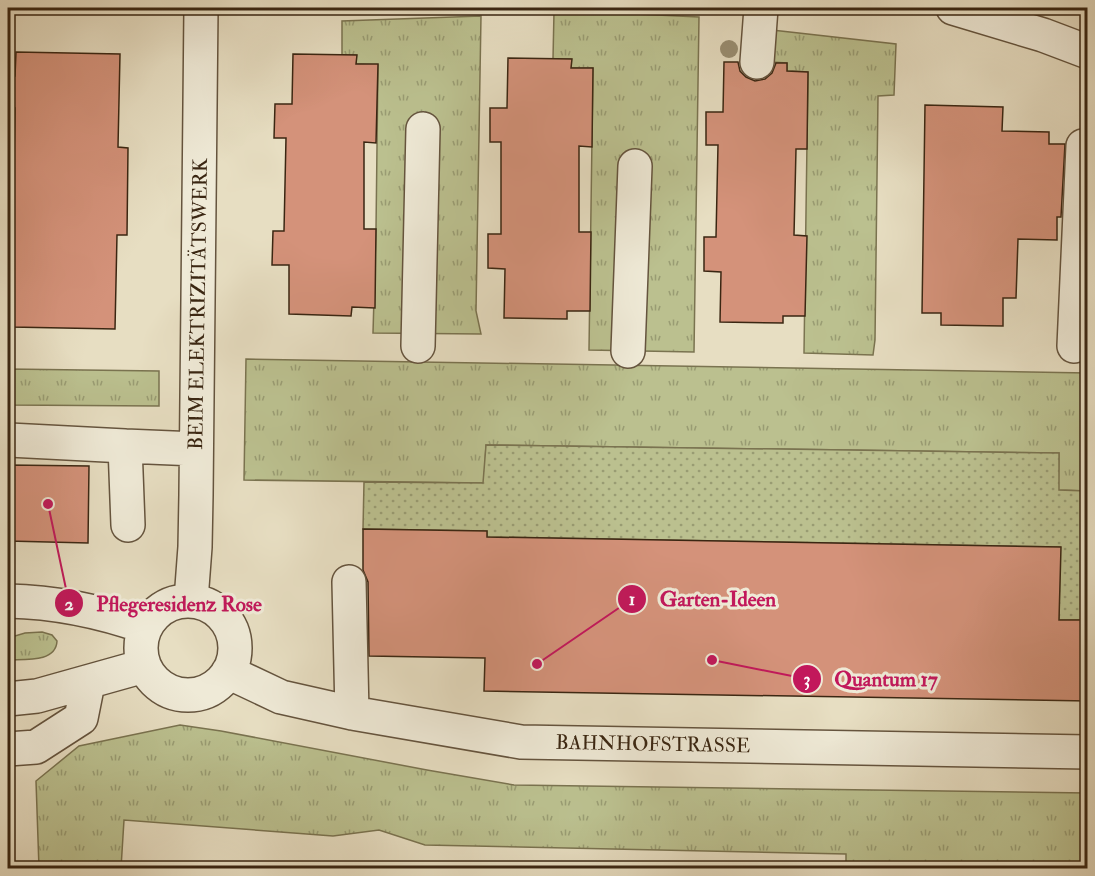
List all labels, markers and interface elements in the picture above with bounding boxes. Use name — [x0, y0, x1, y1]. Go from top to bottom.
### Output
street label: BEIM ELEKTRIZITÄTSWERK — [183, 157, 213, 450]
callout: Garten-Ideen — [617, 579, 788, 618]
callout: Pflegeresidenz Rose — [54, 584, 274, 623]
text: Garten-Ideen — [660, 586, 776, 613]
text: 1 — [629, 588, 635, 611]
text: Pflegeresidenz Rose — [96, 591, 262, 618]
text: 2 — [64, 593, 74, 616]
callout: Quantum 17 — [792, 660, 950, 699]
text: Quantum 17 — [834, 666, 938, 693]
text: 3 — [804, 668, 811, 691]
street label: BAHNHOFSTRASSE — [555, 730, 751, 758]

